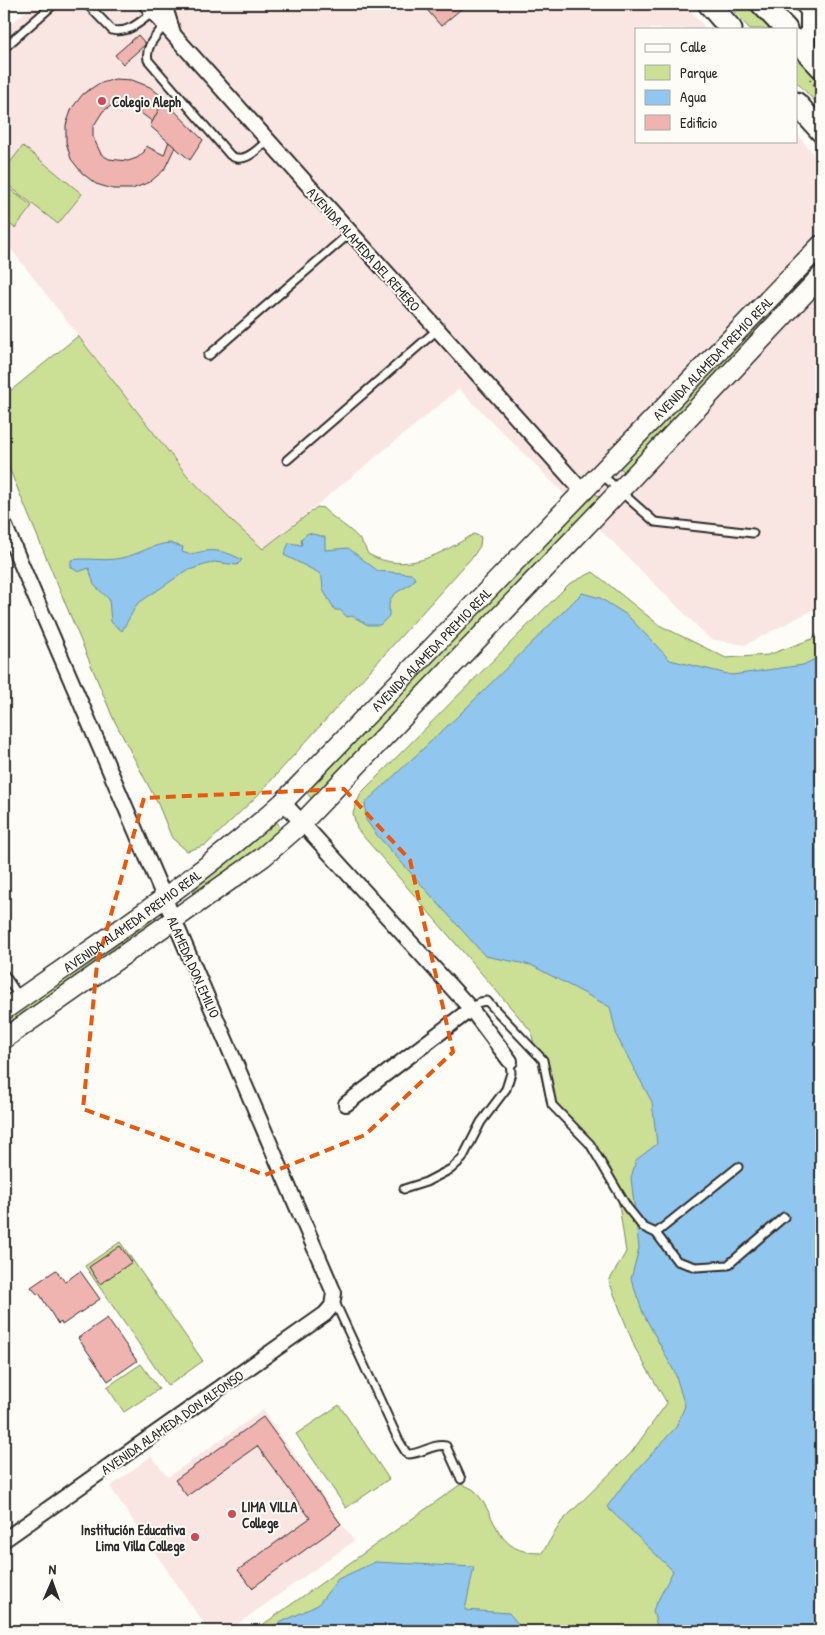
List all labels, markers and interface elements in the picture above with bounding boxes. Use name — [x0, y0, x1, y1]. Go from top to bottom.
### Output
legend — [635, 28, 798, 142]
text: Calle — [680, 36, 707, 57]
text: Parque — [680, 62, 718, 83]
text: Agua — [680, 86, 706, 107]
place label: Colegio Aleph — [112, 92, 181, 113]
marker: Colegio Aleph — [96, 95, 108, 107]
text: Edificio — [680, 112, 717, 133]
street label: AVENIDA ALAMEDA DEL REMERO — [303, 183, 425, 315]
street label: AVENIDA ALAMEDA PREMIO REAL — [648, 292, 776, 424]
street label: AVENIDA ALAMEDA PREMIO REAL — [367, 583, 495, 715]
street label: AVENIDA ALAMEDA PREMIO REAL — [59, 865, 205, 976]
street label: ALAMEDA DON EMILIO — [163, 913, 225, 1021]
street label: AVENIDA ALAMEDA DON ALFONSO — [97, 1365, 247, 1479]
place label: LIMA VILLA College — [242, 1497, 297, 1534]
marker: LIMA VILLA College — [226, 1508, 238, 1520]
place label: Institución Educativa Lima Villa College — [81, 1520, 186, 1557]
marker: Institución Educativa Lima Villa College — [189, 1531, 201, 1543]
north arrow — [28, 1558, 78, 1608]
text: N — [48, 1559, 57, 1578]

